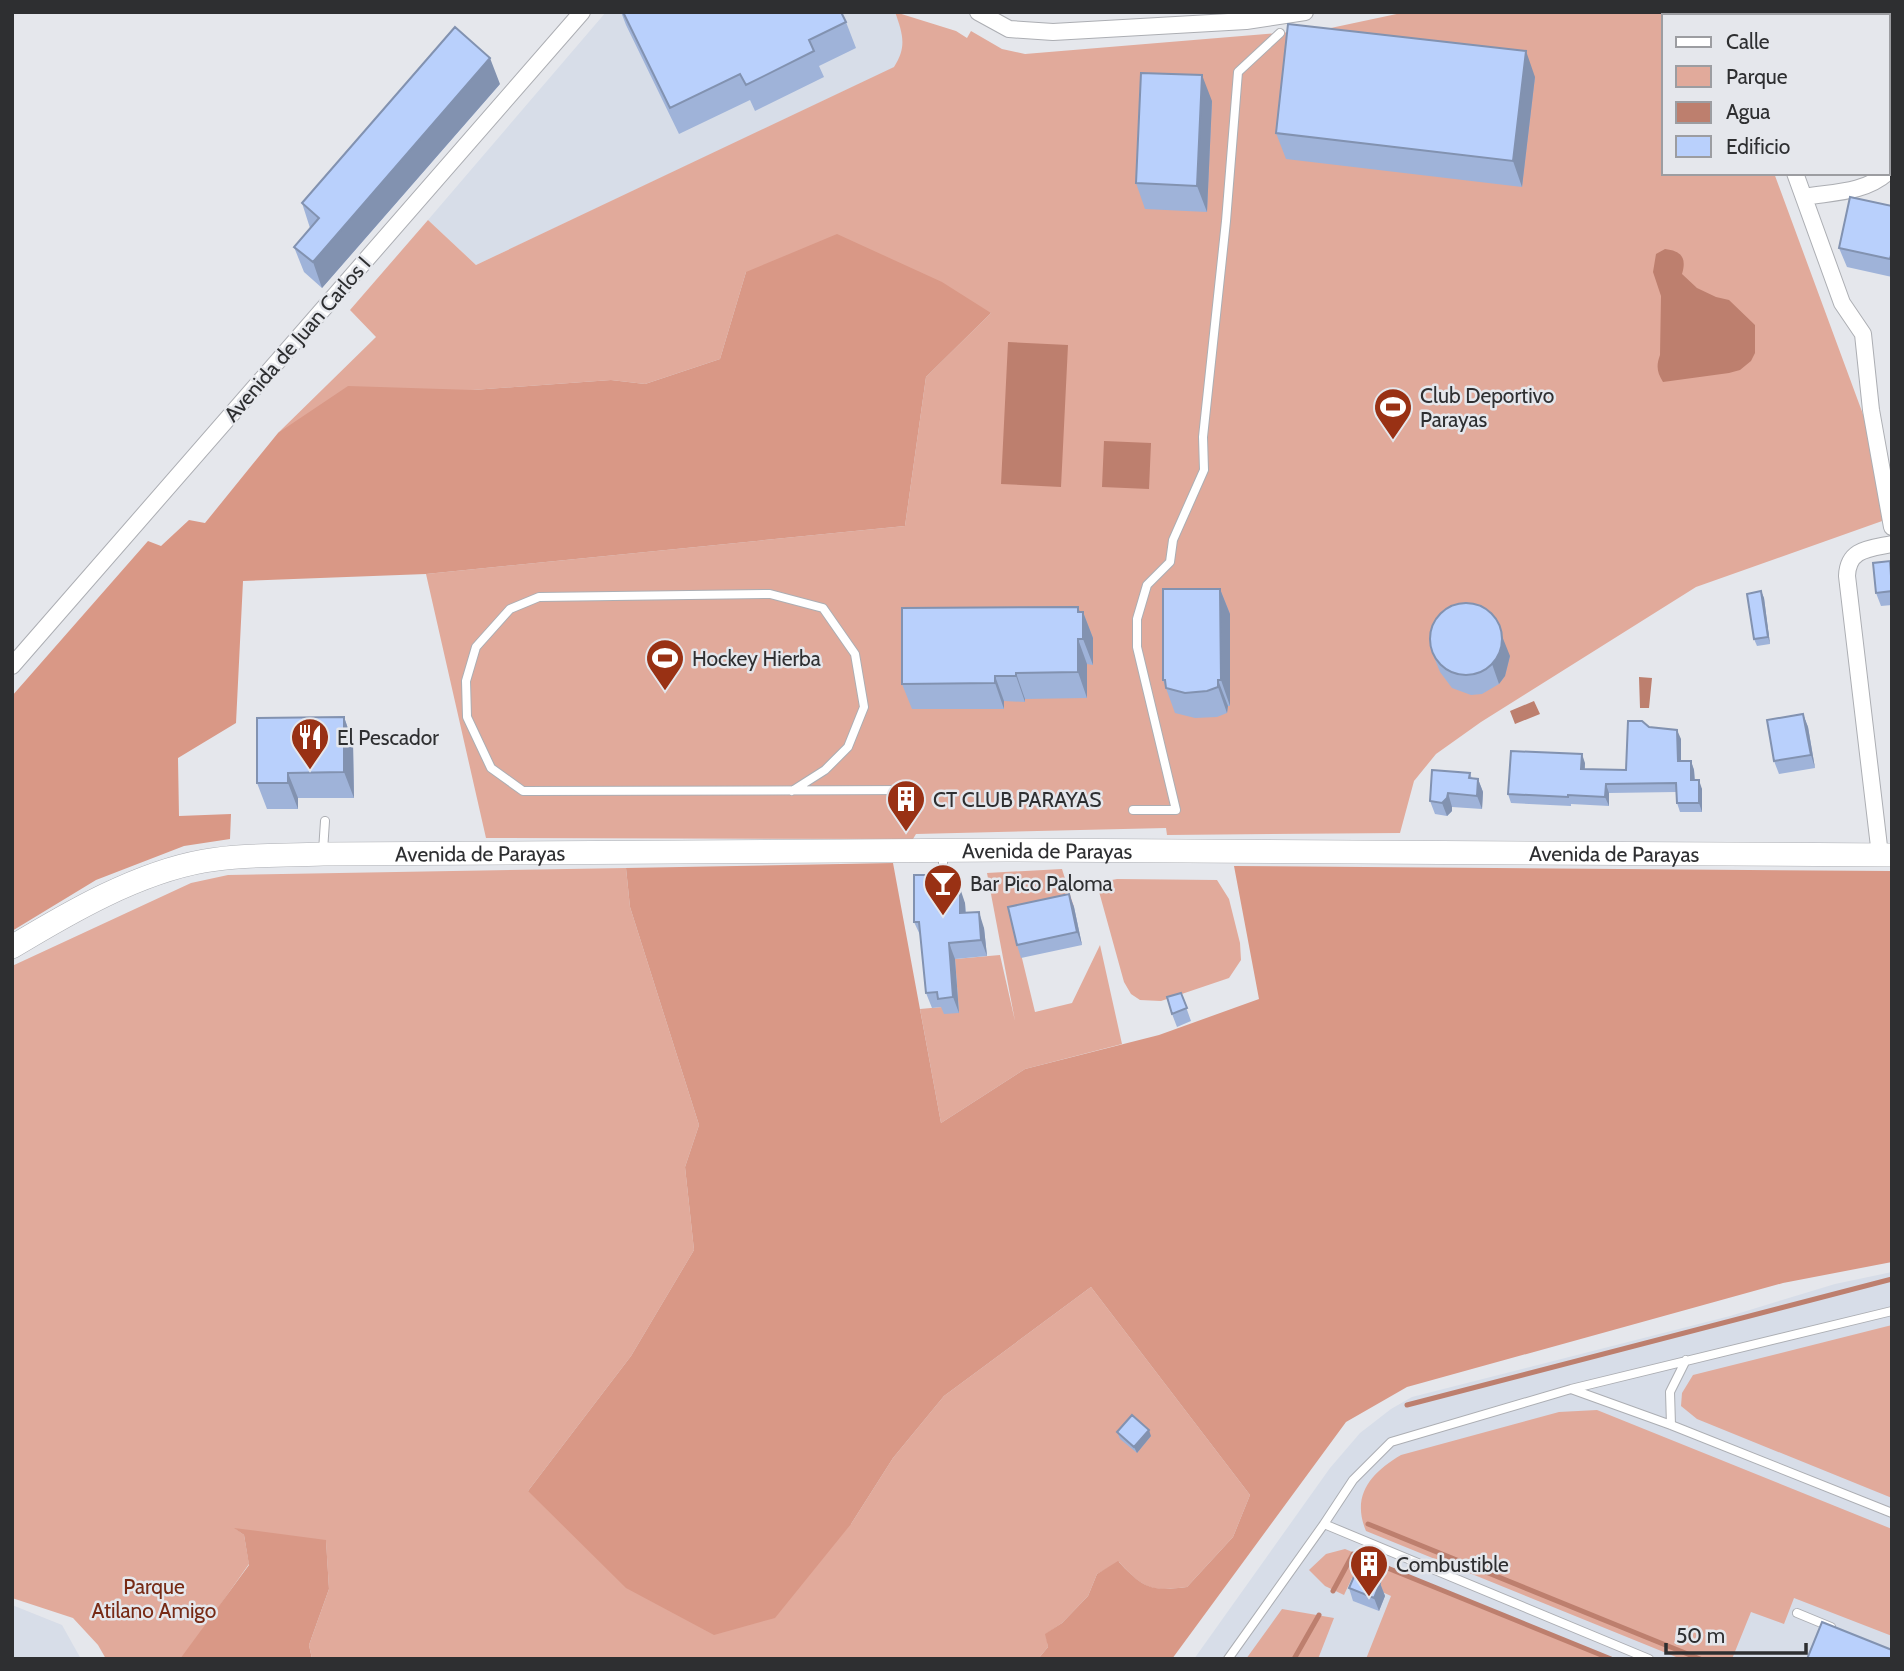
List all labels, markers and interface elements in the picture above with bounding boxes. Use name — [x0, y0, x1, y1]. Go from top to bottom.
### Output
legend — [1662, 14, 1890, 175]
text: Calle — [1726, 29, 1770, 54]
text: Parque — [1726, 64, 1788, 89]
text: Agua — [1726, 99, 1770, 124]
text: Edificio — [1726, 134, 1790, 159]
street label: Avenida de Juan Carlos I — [219, 251, 375, 427]
place label: Club Deportivo Parayas — [1420, 383, 1554, 432]
sports icon: Club Deportivo Parayas — [1372, 386, 1414, 441]
sports icon: Hockey Hierba — [644, 637, 686, 692]
place label: Hockey Hierba — [692, 646, 821, 671]
restaurant icon: El Pescador — [289, 716, 331, 771]
place label: El Pescador — [337, 725, 439, 750]
building icon: CT CLUB PARAYAS — [885, 778, 927, 833]
place label: CT CLUB PARAYAS — [933, 787, 1102, 812]
street label: Avenida de Parayas — [962, 837, 1133, 863]
street label: Avenida de Parayas — [395, 840, 566, 866]
street label: Avenida de Parayas — [1529, 840, 1700, 866]
bar icon: Bar Pico Paloma — [922, 862, 964, 917]
place label: Bar Pico Paloma — [970, 871, 1113, 896]
building icon: Combustible — [1348, 1543, 1390, 1598]
place label: Combustible — [1396, 1552, 1509, 1577]
park label: Parque Atilano Amigo — [92, 1574, 216, 1623]
scale bar — [1666, 1612, 1806, 1656]
text: 50 m — [1676, 1623, 1725, 1648]

